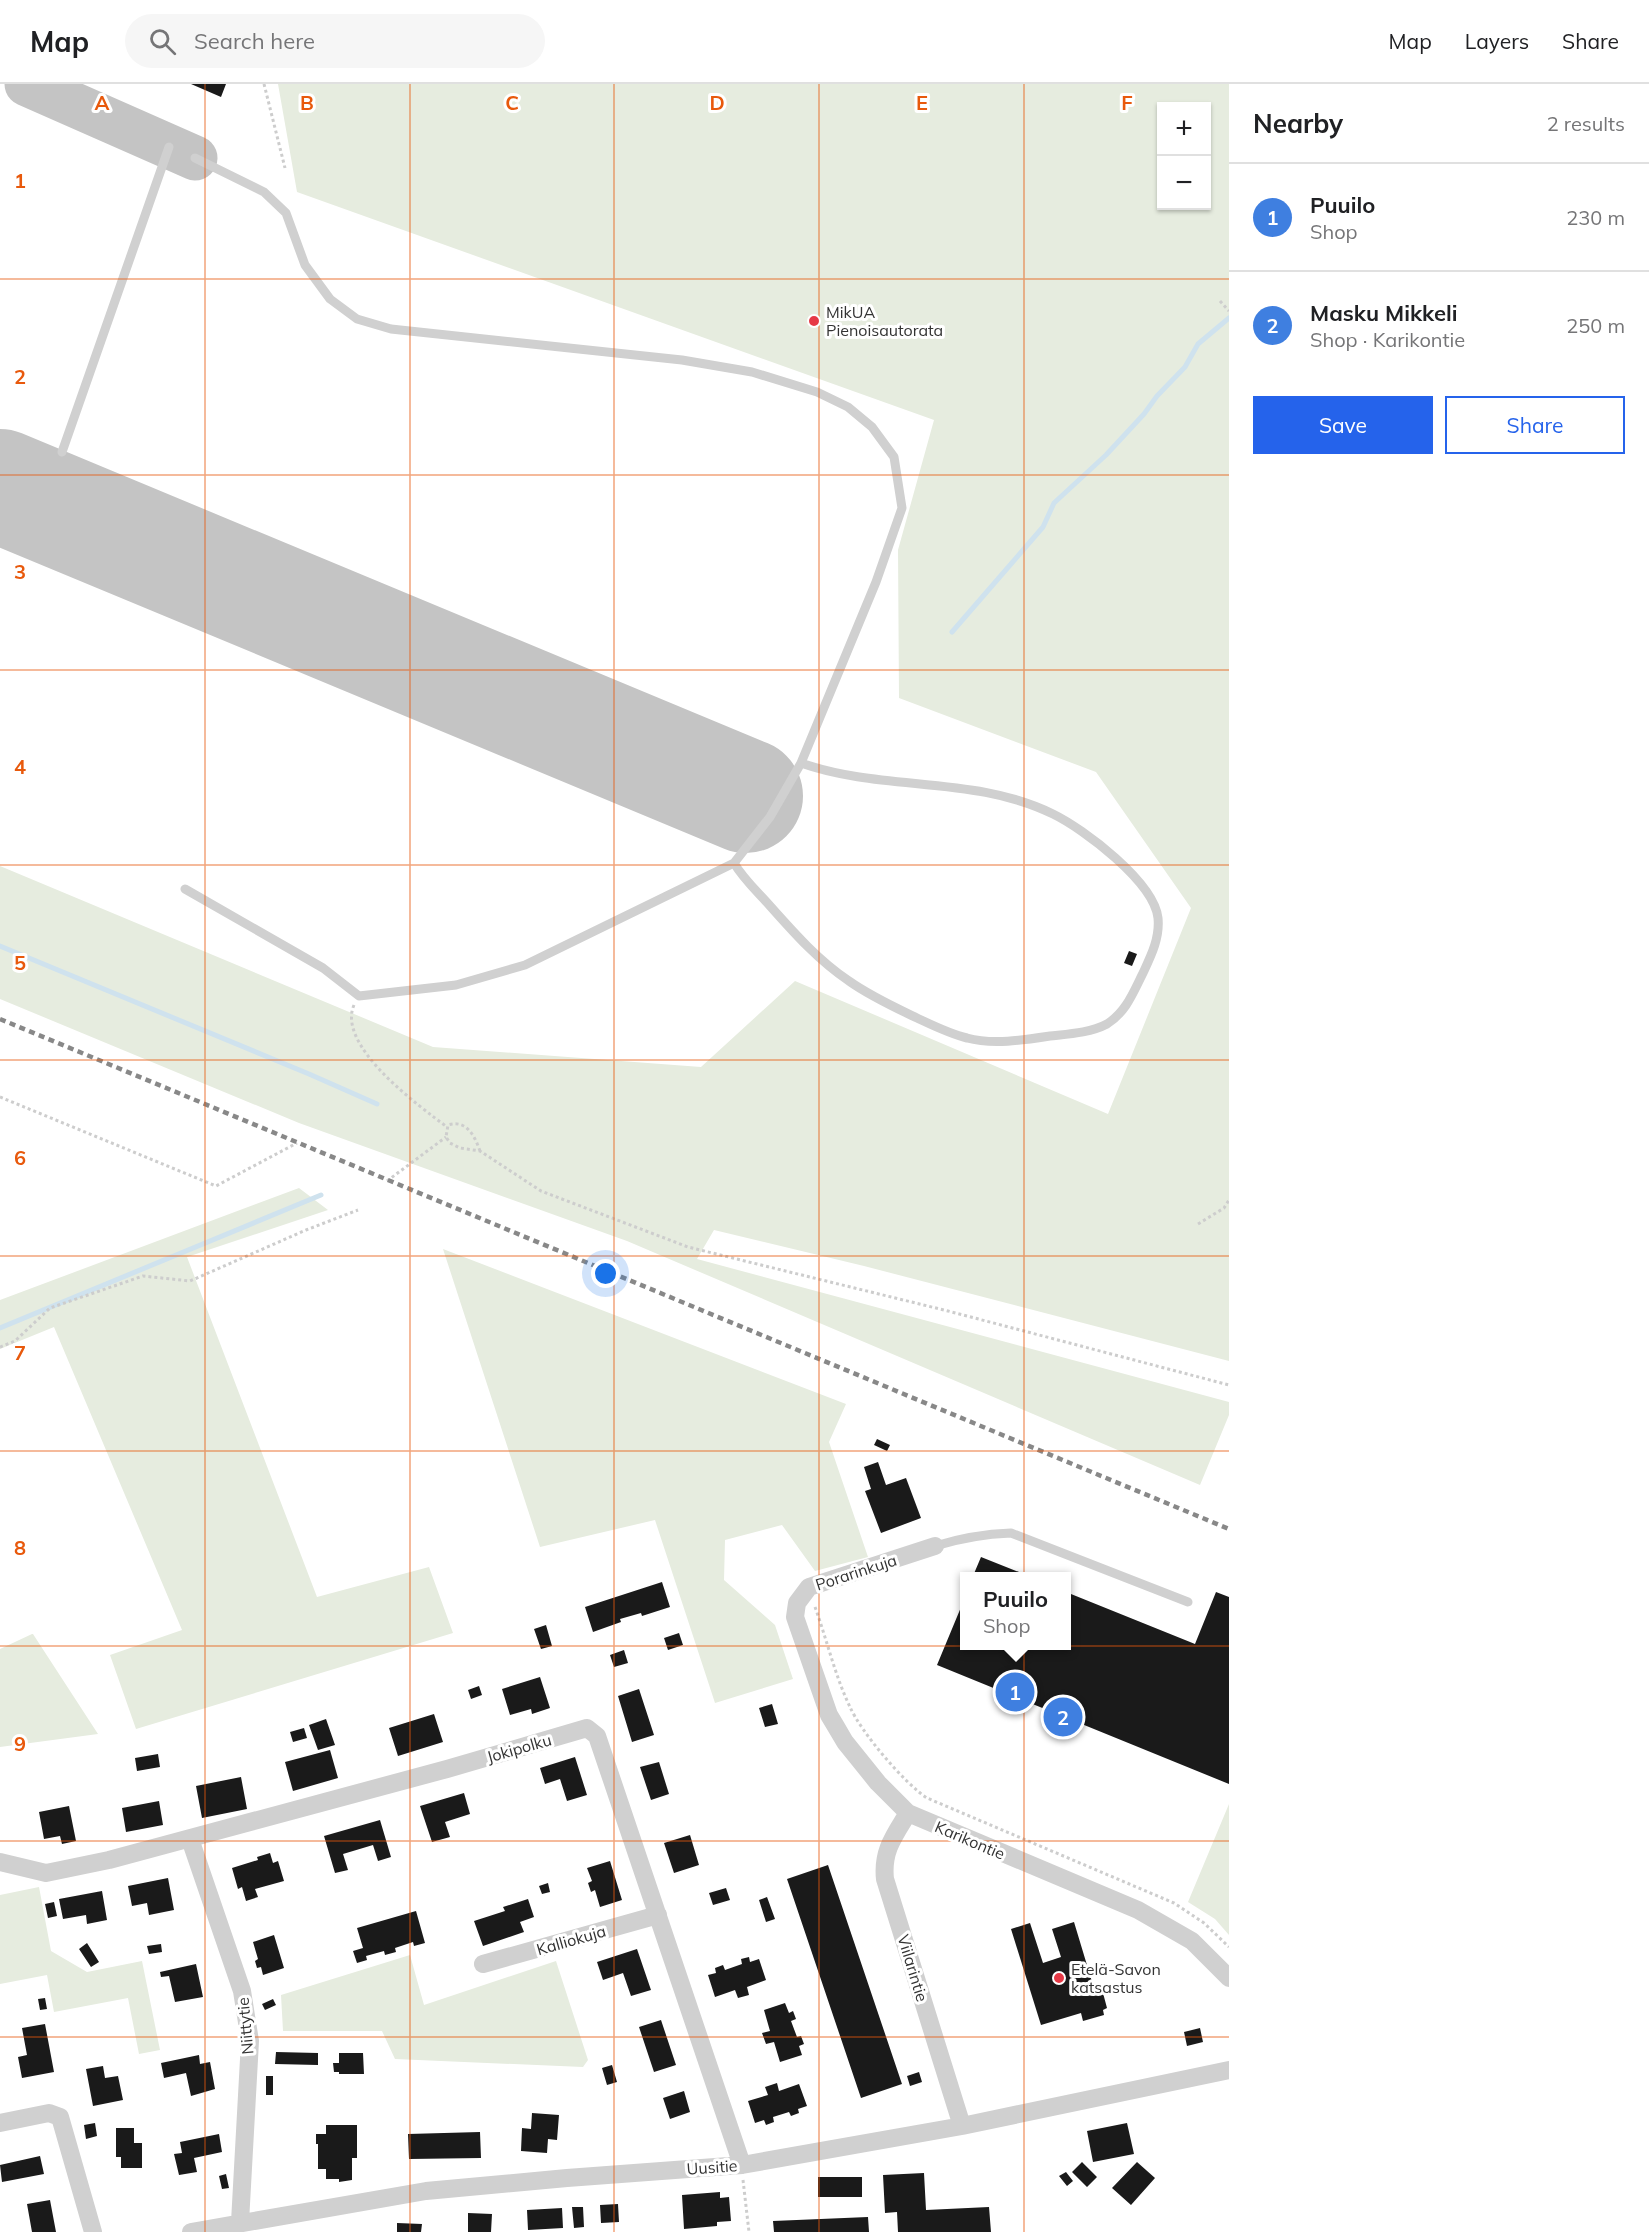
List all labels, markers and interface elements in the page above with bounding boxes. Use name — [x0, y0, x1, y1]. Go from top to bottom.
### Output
search box — [125, 14, 545, 68]
text: Map — [30, 24, 89, 59]
icon: search — [146, 25, 179, 58]
text: Search here — [194, 27, 315, 55]
text: Map — [1389, 28, 1432, 54]
text: Layers — [1465, 28, 1529, 54]
text: Share — [1562, 28, 1619, 54]
text: A — [95, 90, 110, 115]
text: B — [300, 90, 314, 115]
text: C — [505, 90, 519, 115]
text: D — [709, 90, 725, 115]
text: E — [916, 90, 928, 115]
text: F — [1121, 90, 1133, 115]
map controls — [1157, 102, 1211, 210]
button: + — [1157, 102, 1211, 156]
text: Nearby — [1253, 107, 1343, 140]
text: 2 results — [1547, 111, 1625, 136]
button: − — [1157, 156, 1211, 210]
text: 1 — [14, 168, 26, 193]
text: Puuilo — [1310, 191, 1375, 219]
text: 1 — [1267, 205, 1279, 230]
text: 230 m — [1566, 205, 1625, 230]
text: Shop — [1310, 219, 1358, 244]
text: Masku Mikkeli — [1310, 299, 1458, 327]
place label: MikUA Pienoisautorata — [826, 302, 943, 340]
text: 2 — [1267, 313, 1279, 338]
text: 250 m — [1566, 313, 1625, 338]
marker: MikUA Pienoisautorata — [807, 314, 821, 328]
text: Shop · Karikontie — [1310, 327, 1465, 352]
text: 2 — [14, 364, 26, 389]
button: Save — [1253, 396, 1433, 454]
button: Share — [1445, 396, 1625, 454]
text: 3 — [14, 559, 26, 584]
text: 4 — [14, 754, 26, 779]
text: 5 — [14, 950, 26, 975]
text: 6 — [14, 1145, 26, 1170]
your location — [591, 1259, 620, 1288]
text: 7 — [14, 1340, 26, 1365]
text: 8 — [14, 1535, 26, 1560]
street label: Porarinkuja — [813, 1549, 899, 1595]
popup — [960, 1572, 1071, 1650]
text: Puuilo — [983, 1585, 1048, 1613]
text: Shop — [983, 1613, 1031, 1638]
pin: 1 — [996, 1670, 1034, 1714]
pin: 2 — [1044, 1694, 1082, 1740]
street label: Jokipolku — [484, 1729, 554, 1767]
text: 9 — [14, 1731, 26, 1756]
street label: Karikontie — [932, 1816, 1008, 1864]
street label: Kalliokuja — [534, 1921, 608, 1959]
street label: Viilarintie — [893, 1932, 933, 2004]
place label: Etelä-Savon katsastus — [1071, 1959, 1161, 1997]
marker: Etelä-Savon katsastus — [1052, 1971, 1066, 1985]
street label: Niittytie — [233, 1997, 257, 2055]
street label: Uusitie — [686, 2155, 738, 2179]

